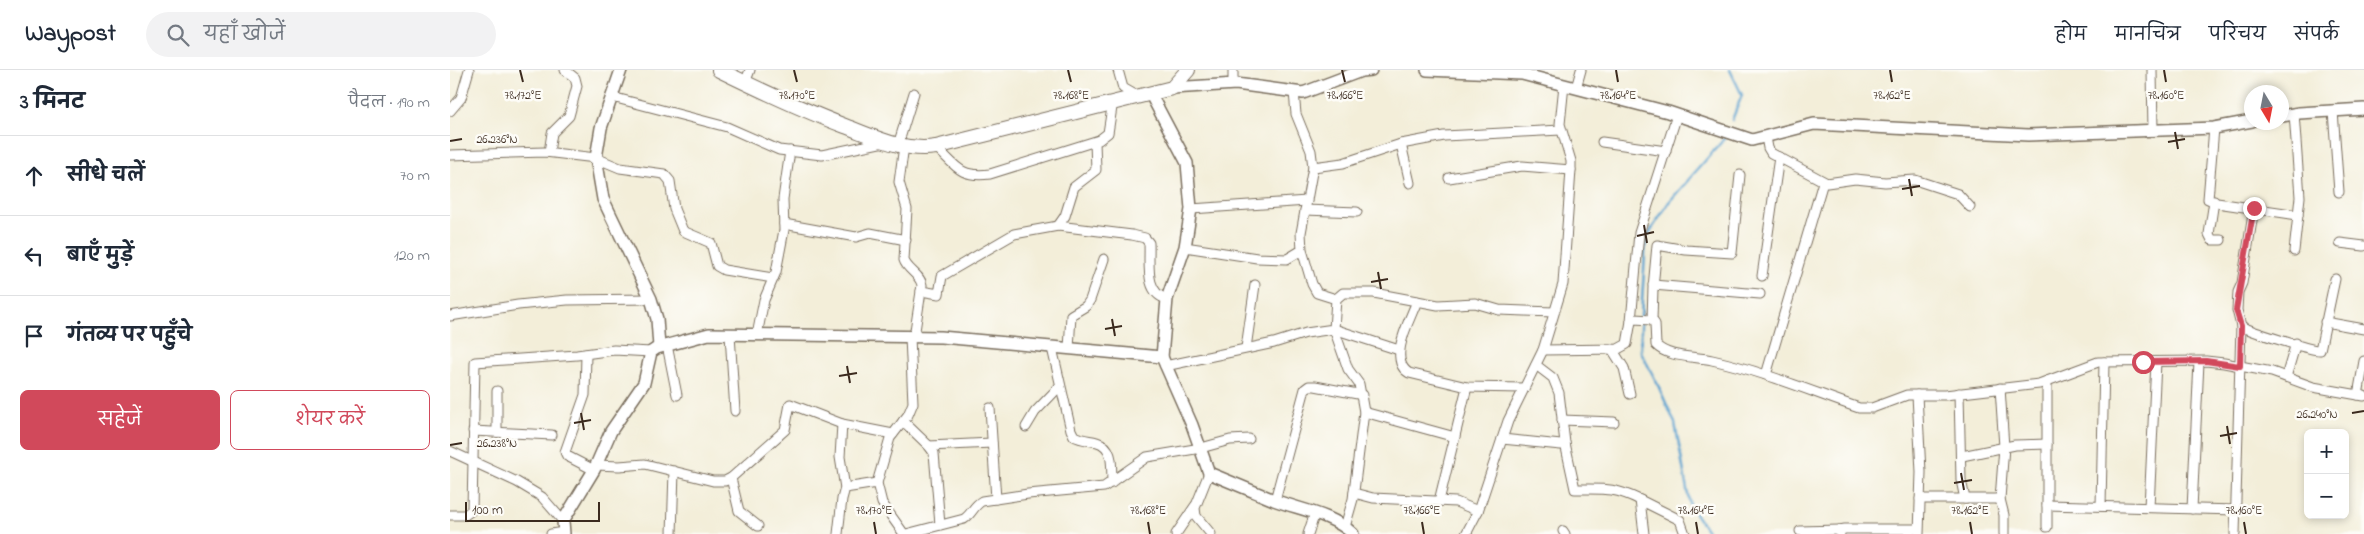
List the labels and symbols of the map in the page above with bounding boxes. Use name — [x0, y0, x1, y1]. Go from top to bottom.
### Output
north arrow — [2244, 85, 2289, 130]
text: 78.172°E — [504, 87, 542, 105]
text: 78.170°E — [779, 87, 815, 105]
text: 78.168°E — [1053, 87, 1089, 105]
text: 78.166°E — [1327, 87, 1363, 105]
text: 78.164°E — [1600, 87, 1636, 105]
text: 78.162°E — [1873, 87, 1911, 105]
text: 78.160°E — [2148, 87, 2184, 105]
text: 26.236°N — [476, 131, 518, 149]
route end — [2243, 197, 2266, 220]
route start — [2132, 351, 2155, 374]
text: 26.240°N — [2296, 406, 2338, 424]
text: 26.238°N — [477, 435, 517, 453]
scale bar — [465, 499, 600, 522]
text: 78.170°E — [856, 502, 892, 520]
text: 78.168°E — [1130, 502, 1166, 520]
text: 78.166°E — [1404, 502, 1440, 520]
text: 78.164°E — [1678, 502, 1714, 520]
text: 78.162°E — [1951, 502, 1989, 520]
text: 78.160°E — [2226, 502, 2262, 520]

